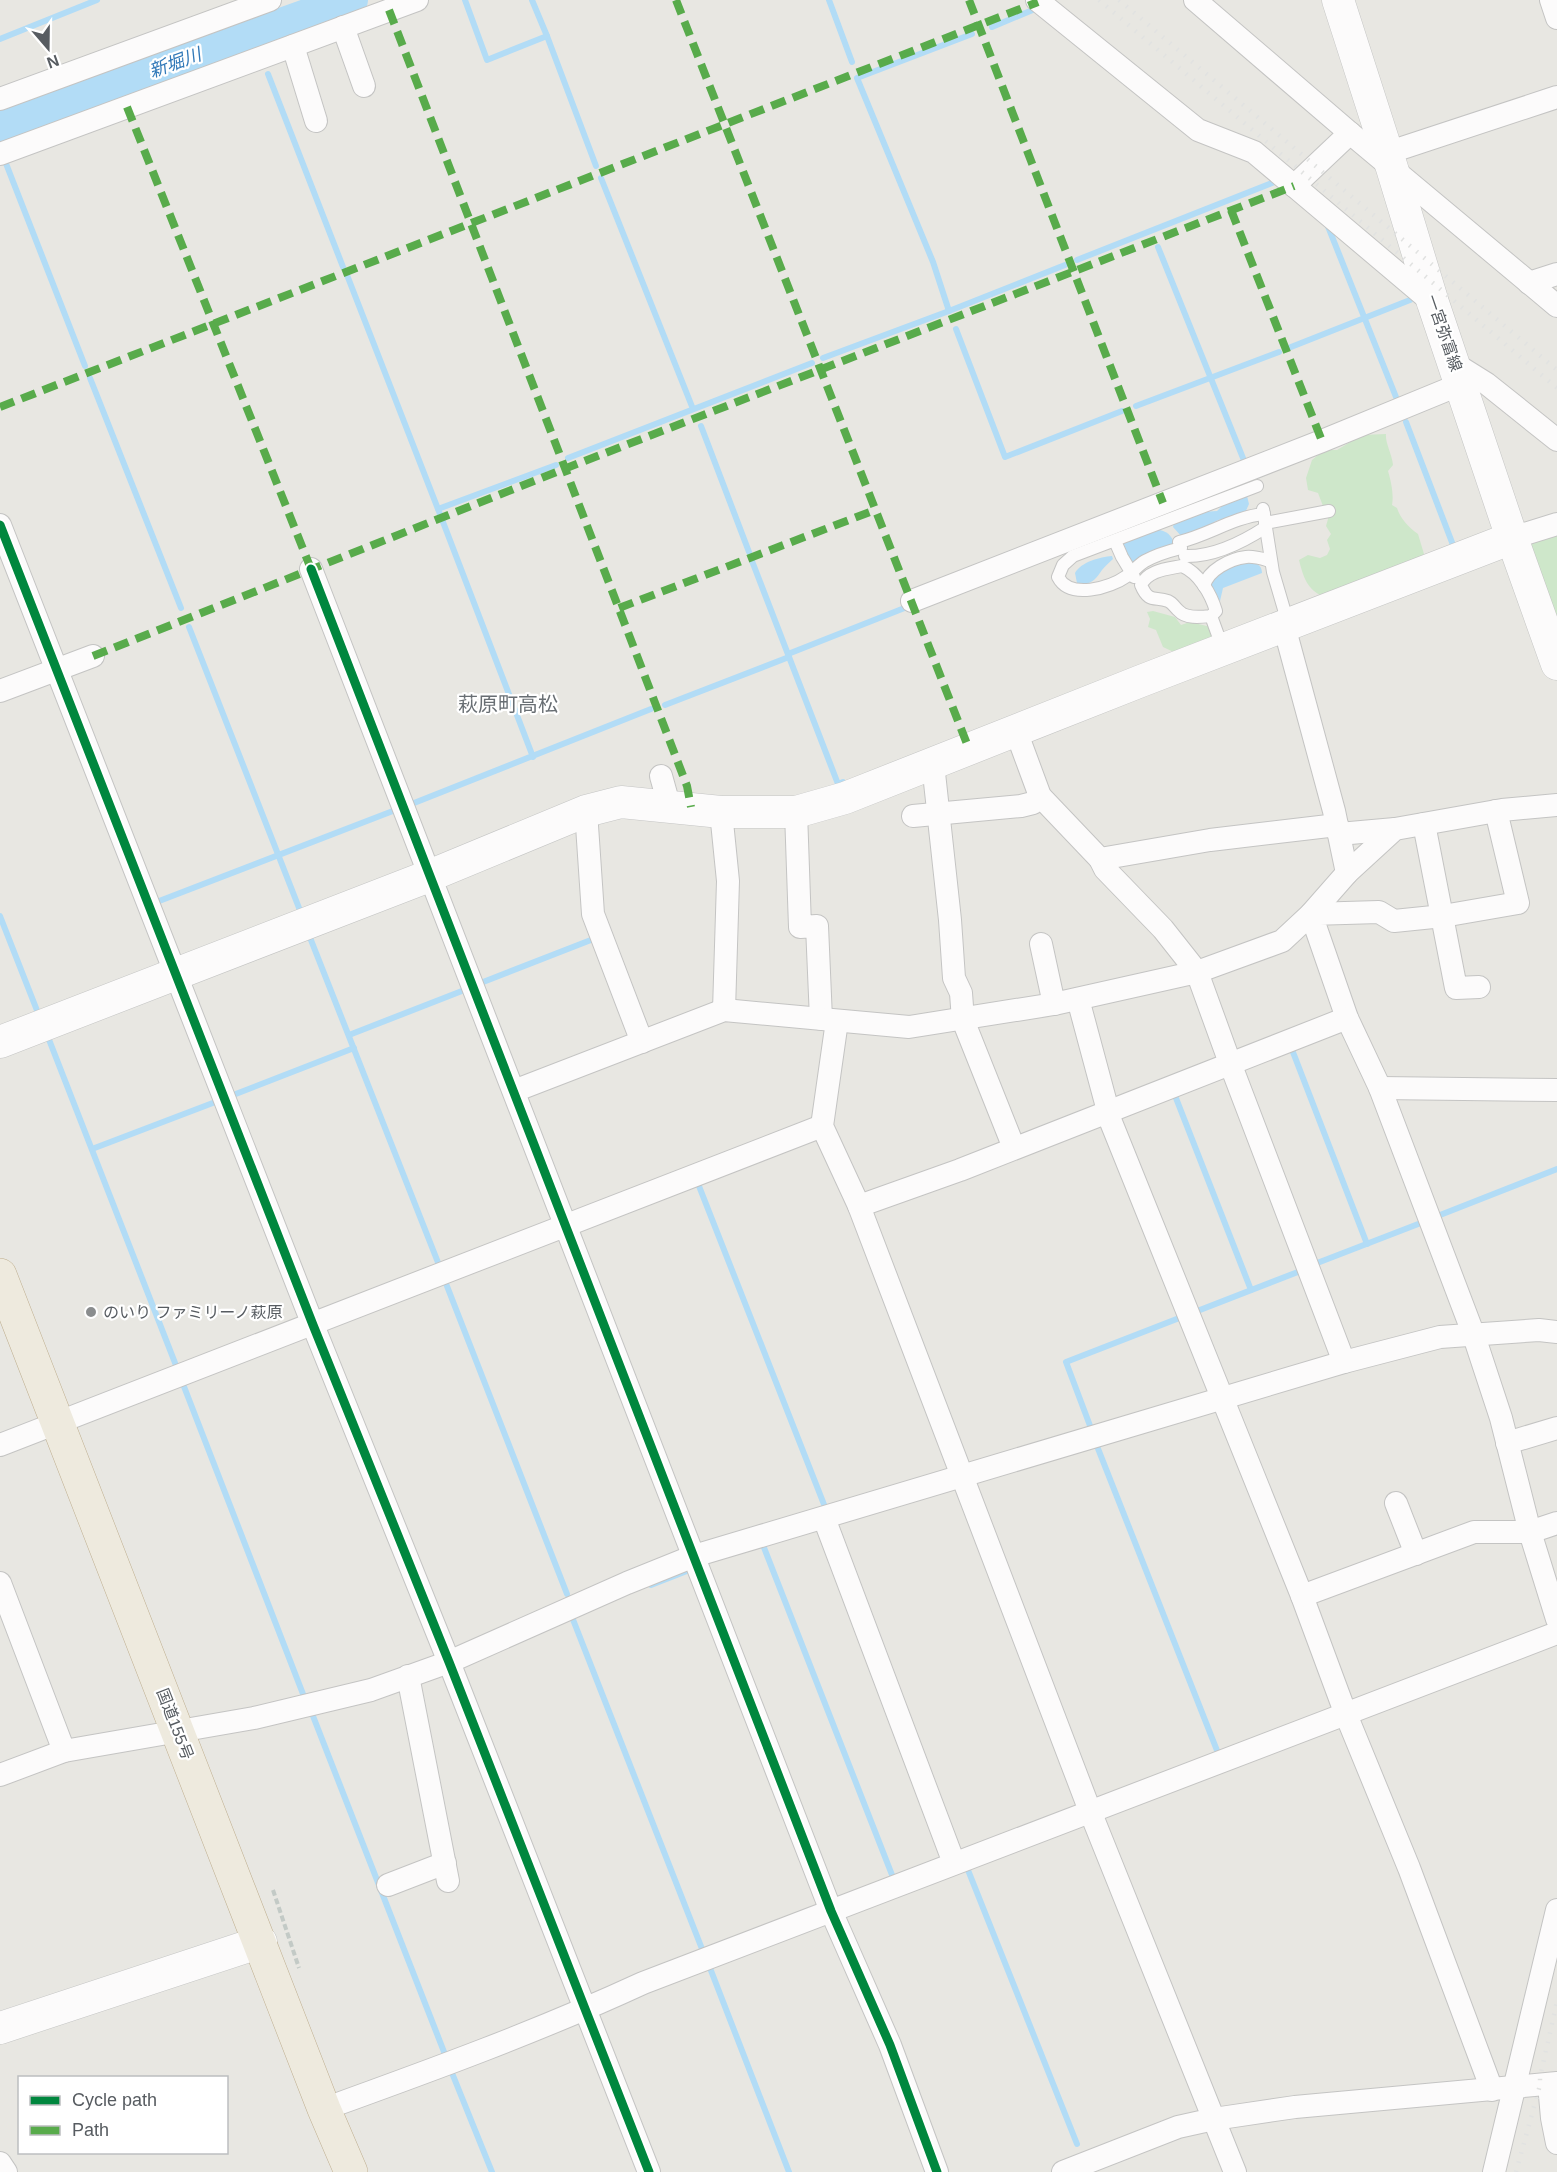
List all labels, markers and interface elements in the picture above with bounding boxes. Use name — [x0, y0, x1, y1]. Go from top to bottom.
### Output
north arrow — [18, 18, 78, 78]
water label: 新堀川 — [146, 44, 206, 82]
text: N — [45, 52, 61, 72]
street label: 一宮弥富線 — [1423, 292, 1465, 374]
district label: 萩原町高松 — [458, 693, 558, 715]
place label: のいり ファミリーノ萩原 — [103, 1304, 283, 1321]
marker: のいり ファミリーノ萩原 — [84, 1305, 98, 1319]
street label: 国道155号 — [154, 1686, 196, 1762]
legend — [18, 2076, 228, 2154]
text: Cycle path — [72, 2090, 157, 2110]
text: Path — [72, 2120, 109, 2140]

